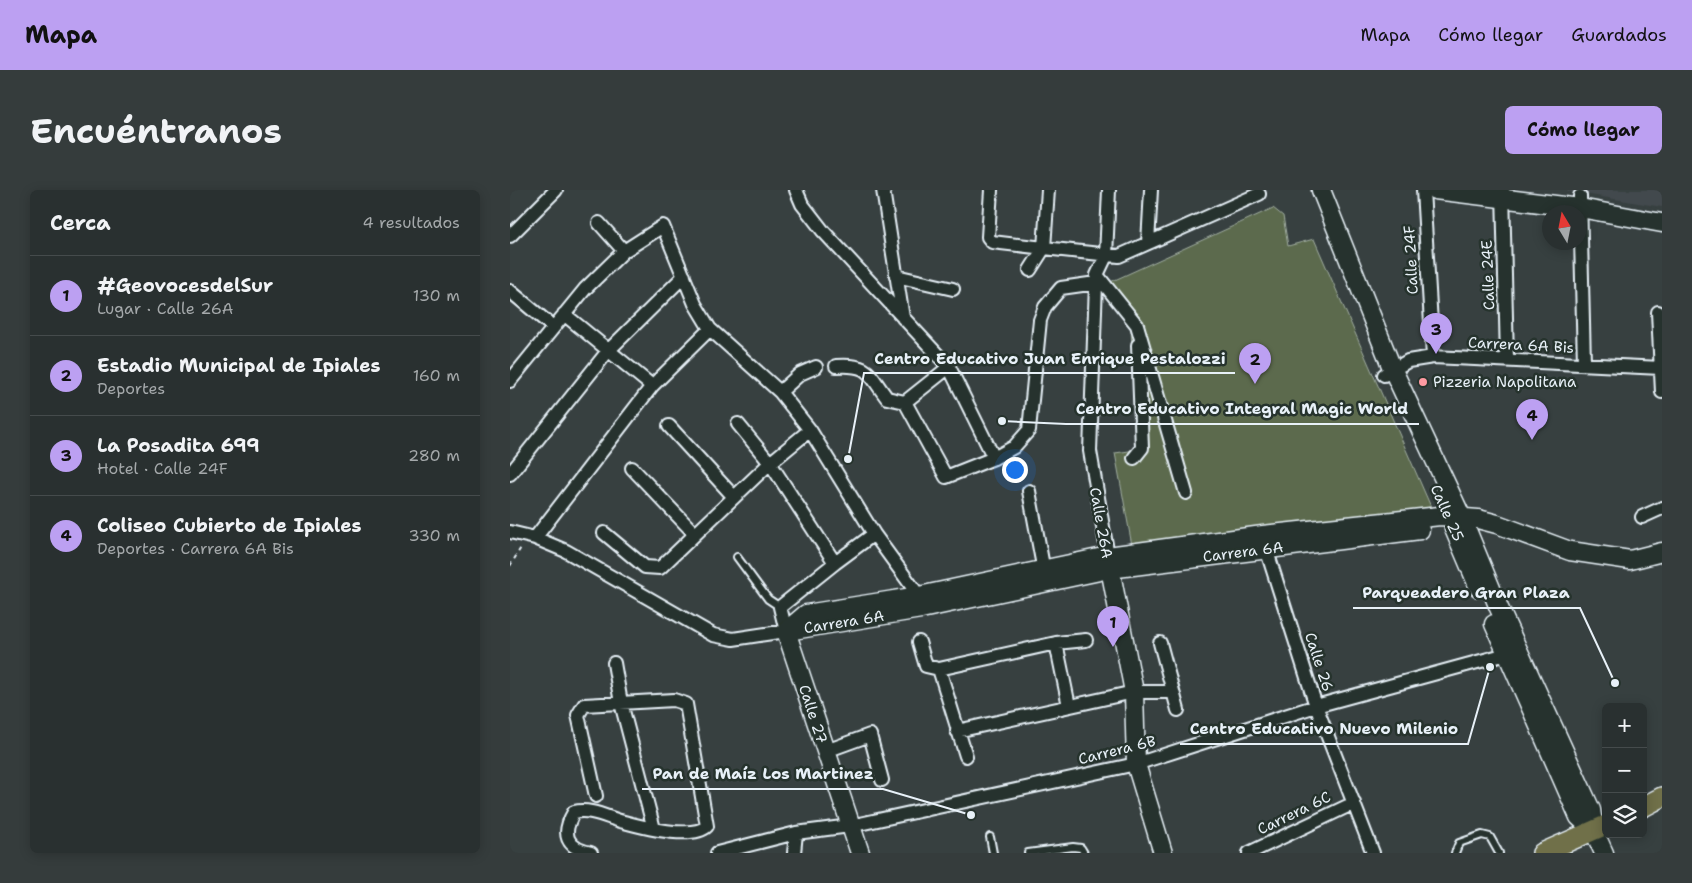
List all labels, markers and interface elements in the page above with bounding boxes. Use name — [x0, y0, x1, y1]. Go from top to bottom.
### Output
text: Mapa — [25, 19, 97, 51]
text: Mapa — [1360, 23, 1410, 47]
text: Cómo llegar — [1438, 23, 1543, 47]
text: Guardados — [1571, 23, 1667, 47]
button: Cómo llegar — [1505, 106, 1662, 154]
text: Encuéntranos — [30, 107, 282, 154]
north arrow — [1542, 205, 1587, 250]
text: Cerca — [50, 209, 111, 237]
text: 4 resultados — [362, 212, 460, 233]
street label: Calle 24F — [1399, 225, 1423, 295]
street label: Calle 24E — [1477, 240, 1499, 310]
text: #GeovocesdelSur — [97, 273, 273, 298]
text: 1 — [62, 285, 70, 306]
text: 130 m — [413, 285, 460, 306]
text: Lugar · Calle 26A — [97, 298, 233, 319]
pin: 3 — [1420, 313, 1452, 354]
street label: Carrera 6A Bis — [1467, 332, 1575, 358]
callout: Centro Educativo Juan Enrique Pestalozzi — [864, 342, 1235, 373]
pin: 2 — [1239, 343, 1271, 384]
text: Centro Educativo Juan Enrique Pestalozzi — [874, 348, 1226, 369]
text: Estadio Municipal de Ipiales — [97, 353, 381, 378]
text: 2 — [60, 365, 72, 386]
text: 160 m — [413, 365, 460, 386]
place label: Pizzeria Napolitana — [1433, 372, 1577, 392]
marker: Pizzeria Napolitana — [1417, 376, 1429, 388]
text: Deportes — [97, 378, 165, 399]
callout: Centro Educativo Integral Magic World — [1066, 393, 1419, 424]
text: Centro Educativo Integral Magic World — [1076, 398, 1408, 419]
pin: 4 — [1516, 399, 1548, 440]
text: La Posadita 699 — [97, 433, 260, 458]
text: 3 — [60, 445, 72, 466]
text: 280 m — [408, 445, 460, 466]
your location — [1002, 457, 1028, 483]
text: Hotel · Calle 24F — [97, 458, 228, 479]
street label: Calle 25 — [1426, 481, 1468, 545]
street label: Calle 26A — [1085, 486, 1117, 560]
text: Coliseo Cubierto de Ipiales — [97, 513, 362, 538]
text: 4 — [60, 525, 72, 546]
text: 330 m — [408, 525, 460, 546]
street label: Carrera 6A — [1202, 537, 1284, 567]
text: Deportes · Carrera 6A Bis — [97, 538, 294, 559]
callout: Parqueadero Gran Plaza — [1353, 577, 1580, 608]
text: Parqueadero Gran Plaza — [1362, 582, 1570, 603]
street label: Carrera 6A — [803, 606, 886, 638]
pin: 1 — [1097, 606, 1129, 647]
street label: Calle 26 — [1300, 630, 1338, 694]
street label: Calle 27 — [794, 682, 832, 746]
map controls — [1602, 703, 1647, 838]
button: + — [1602, 703, 1647, 748]
callout: Centro Educativo Nuevo Milenio — [1180, 713, 1468, 744]
text: Centro Educativo Nuevo Milenio — [1190, 718, 1458, 739]
street label: Carrera 6B — [1076, 731, 1158, 769]
button: − — [1602, 748, 1647, 793]
callout: Pan de Maíz Los Martinez — [642, 758, 883, 789]
text: Pan de Maíz Los Martinez — [652, 763, 874, 784]
street label: Carrera 6C — [1254, 787, 1334, 839]
button: layers — [1602, 793, 1647, 838]

